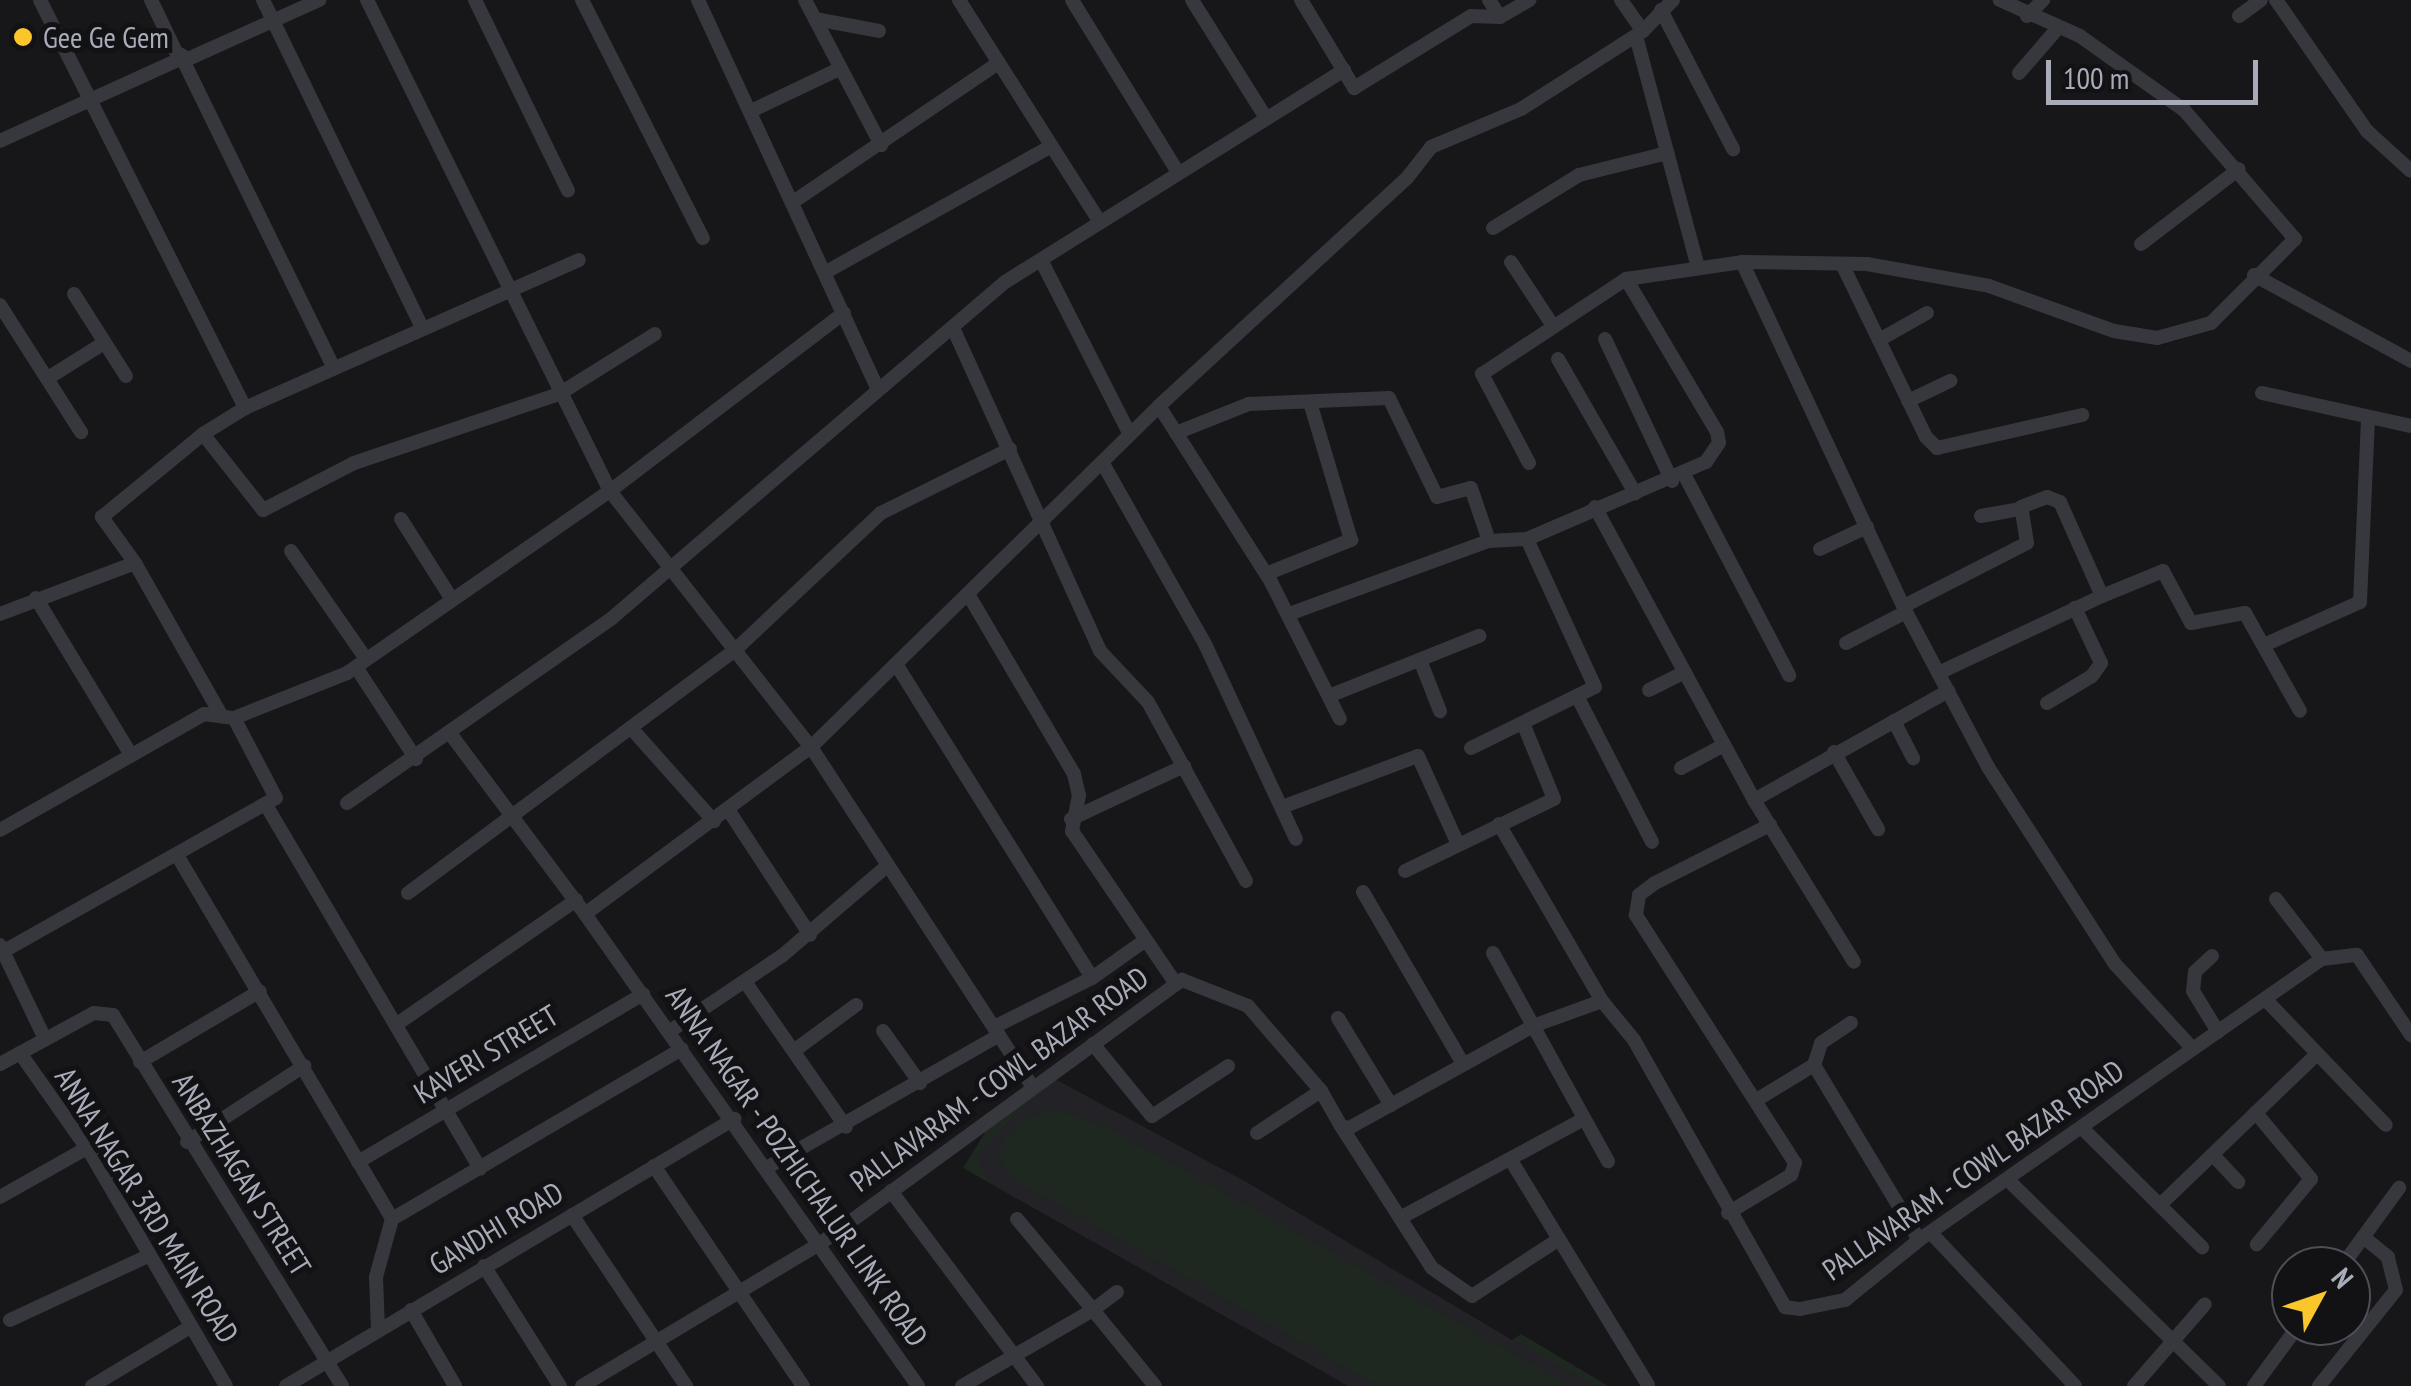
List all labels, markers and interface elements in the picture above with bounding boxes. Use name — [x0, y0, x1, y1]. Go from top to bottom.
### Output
place label: Gee Ge Gem — [43, 19, 169, 55]
marker: Gee Ge Gem — [12, 26, 34, 48]
scale bar — [2051, 40, 2264, 102]
text: 100 m — [2063, 58, 2129, 97]
street label: PALLAVARAM - COWL BAZAR ROAD — [842, 958, 1156, 1200]
street label: ANNA NAGAR - POZHICHALUR LINK ROAD — [657, 977, 937, 1355]
street label: KAVERI STREET — [408, 997, 564, 1111]
street label: PALLAVARAM - COWL BAZAR ROAD — [1814, 1051, 2132, 1289]
street label: ANNA NAGAR 3RD MAIN ROAD — [47, 1060, 247, 1350]
street label: ANBAZHAGAN STREET — [165, 1066, 319, 1282]
street label: GANDHI ROAD — [423, 1174, 569, 1282]
north arrow — [2271, 1246, 2371, 1346]
text: N — [2324, 1260, 2362, 1295]

